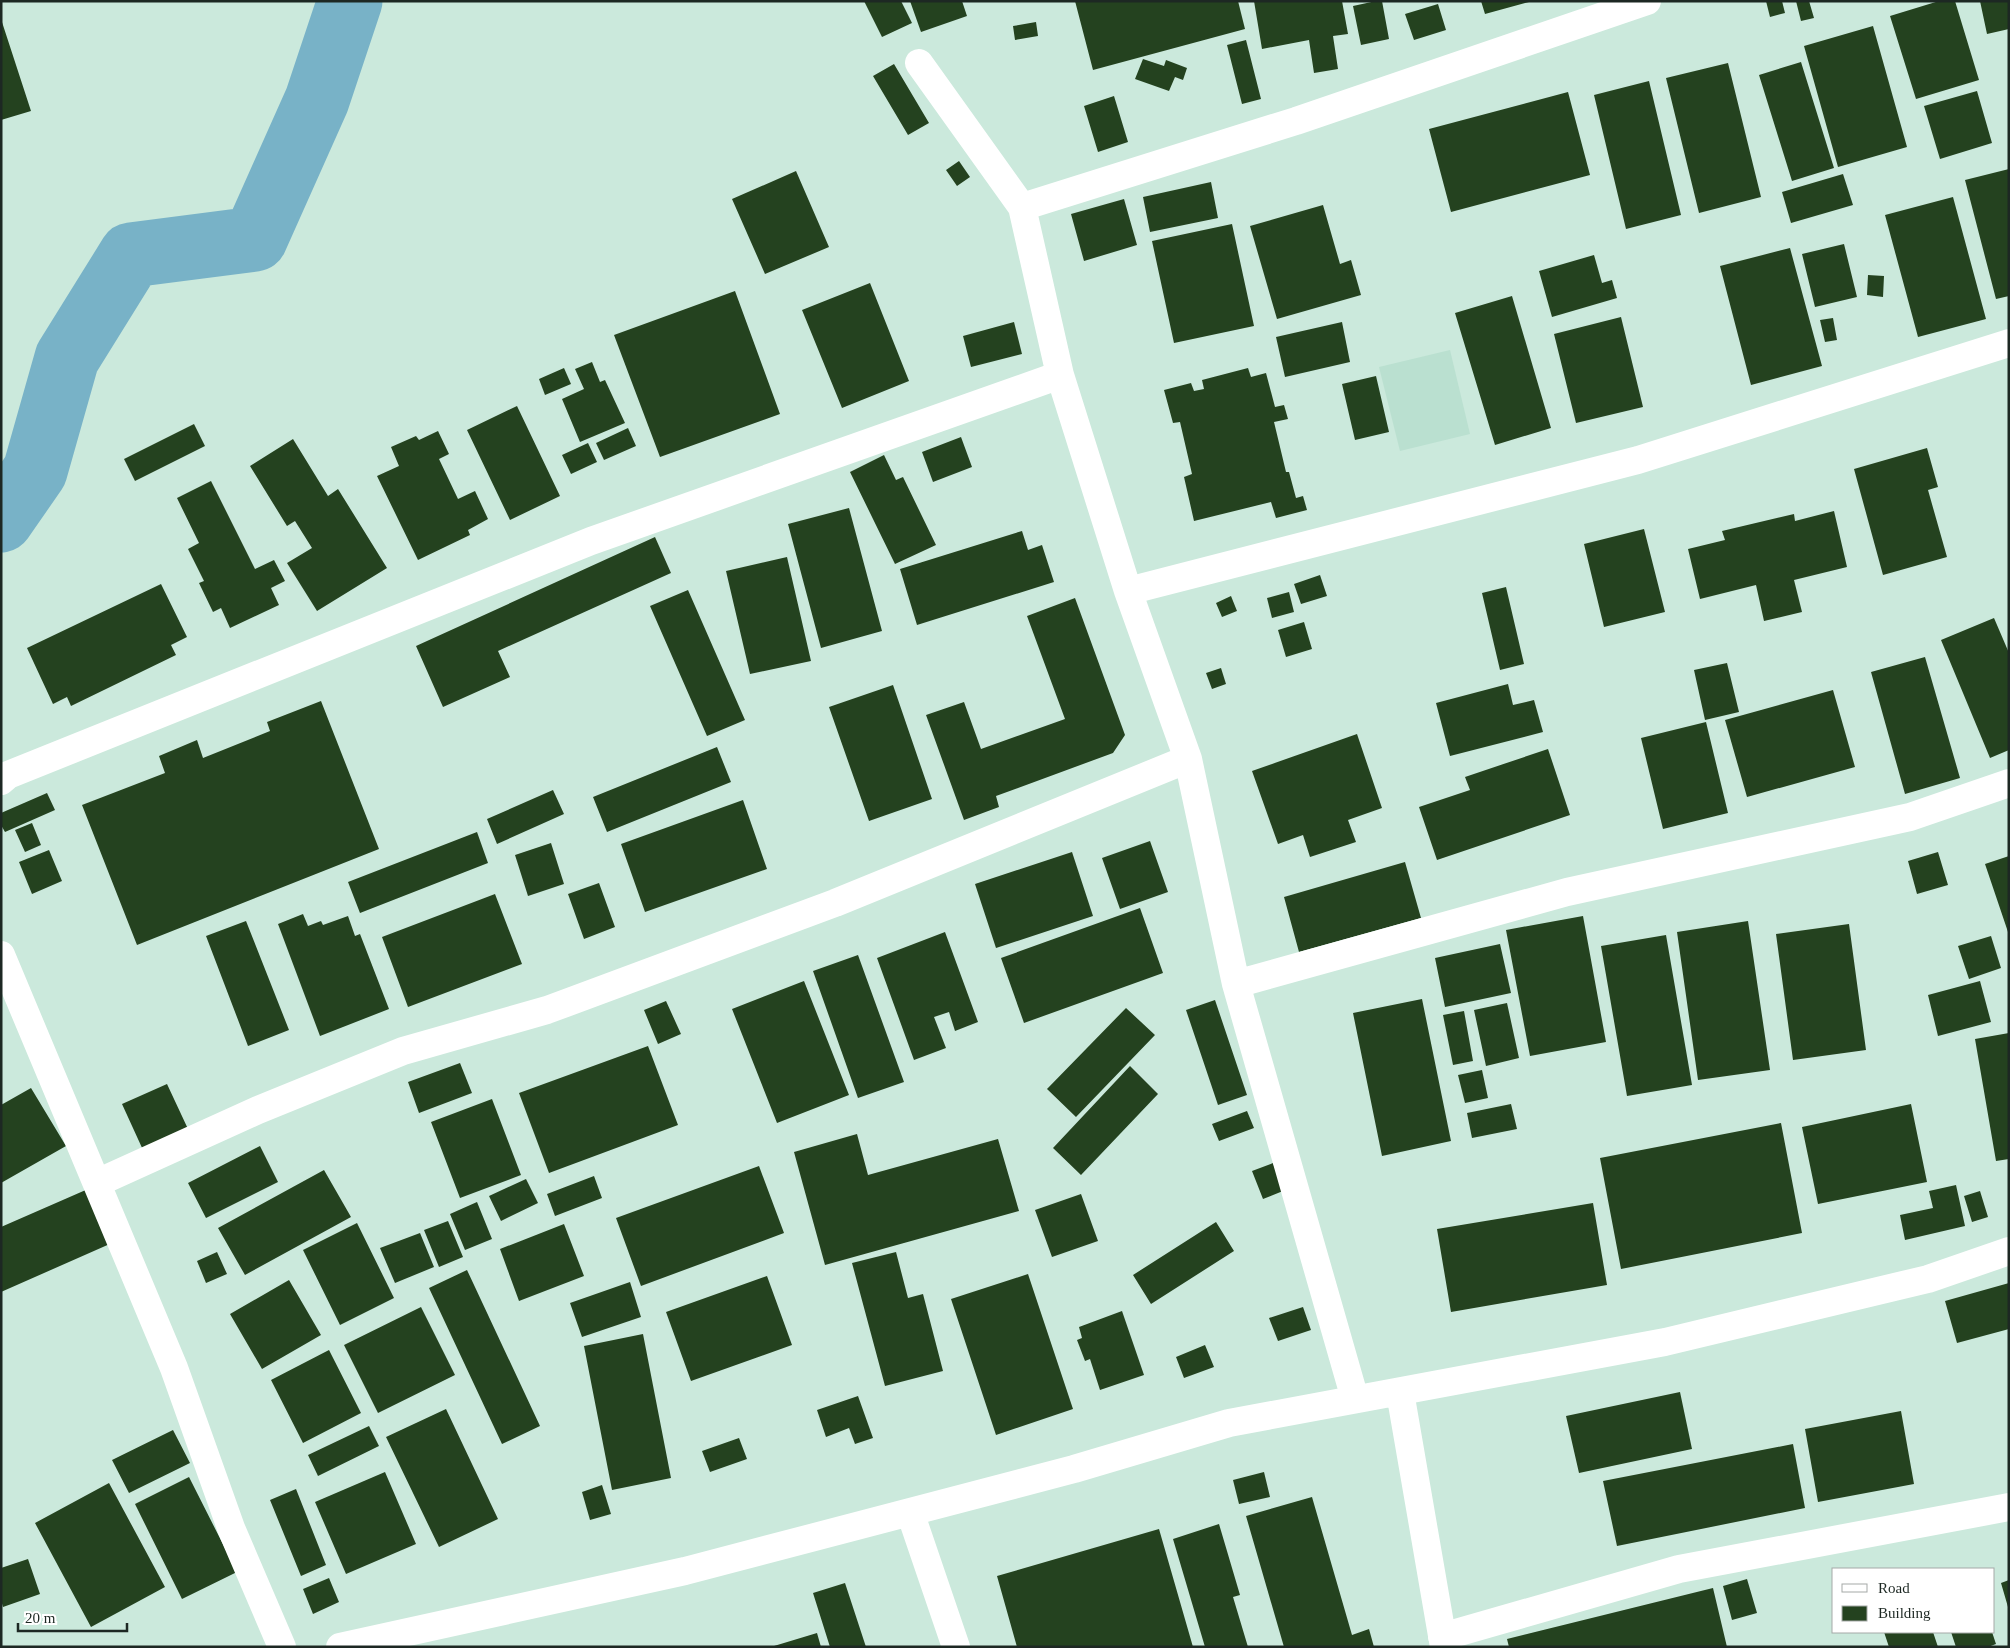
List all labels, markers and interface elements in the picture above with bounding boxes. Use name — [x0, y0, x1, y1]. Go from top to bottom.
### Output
legend — [1832, 1568, 1995, 1633]
text: Road — [1878, 1580, 1910, 1596]
scale bar — [18, 1600, 126, 1632]
text: Building — [1878, 1605, 1931, 1621]
text: 20 m — [25, 1610, 56, 1626]

